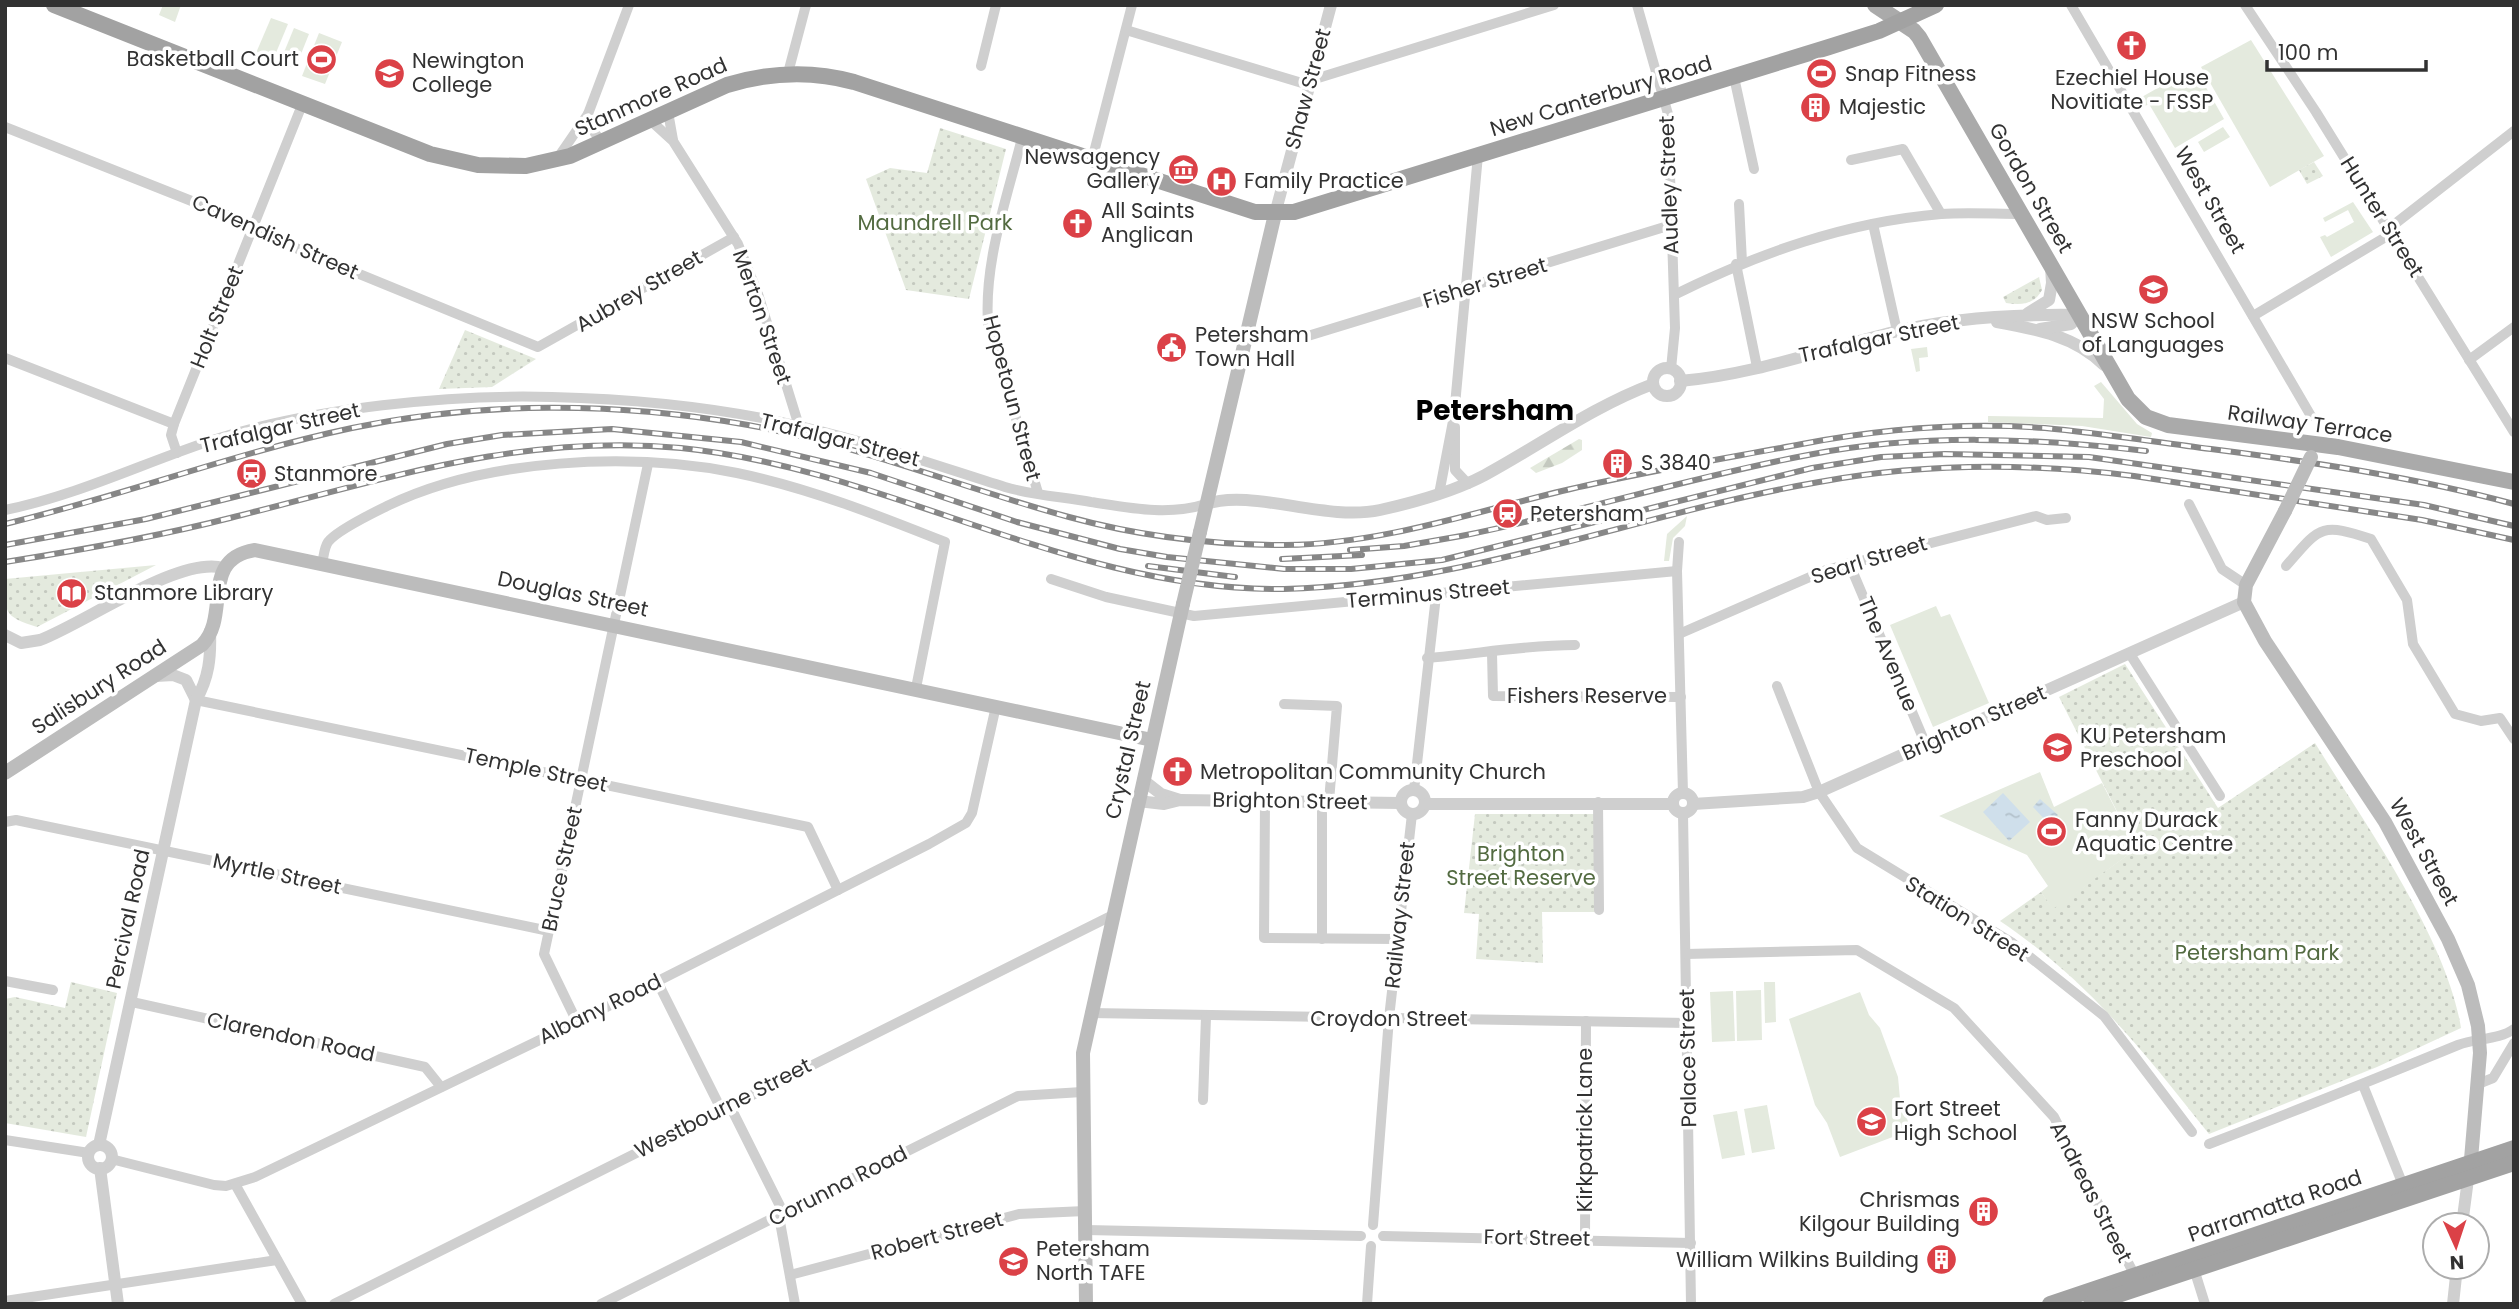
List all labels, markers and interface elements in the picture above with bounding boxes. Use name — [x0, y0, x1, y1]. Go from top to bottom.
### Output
street label: Shaw Street — [1277, 25, 1338, 153]
scale bar — [2267, 28, 2426, 72]
church icon: Ezechiel House Novitiate - FSSP — [2115, 29, 2149, 63]
text: 100 m — [2278, 38, 2338, 67]
sports icon: Basketball Court — [305, 42, 339, 76]
place label: Basketball Court — [127, 44, 299, 73]
place label: Newington College — [412, 46, 524, 99]
street label: New Canterbury Road — [1486, 48, 1715, 143]
street label: Stanmore Road — [570, 50, 731, 143]
school or university icon: Newington College — [372, 56, 406, 90]
sports icon: Snap Fitness — [1805, 57, 1839, 91]
place label: Snap Fitness — [1845, 59, 1977, 88]
place label: Ezechiel House Novitiate - FSSP — [2050, 63, 2214, 116]
building icon: Majestic — [1799, 90, 1833, 124]
place label: Majestic — [1839, 92, 1926, 121]
street label: Audley Street — [1652, 115, 1685, 255]
street label: Gordon Street — [1982, 117, 2080, 258]
street label: West Street — [2168, 141, 2253, 259]
place label: Newsagency Gallery — [1025, 142, 1160, 195]
street label: Hunter Street — [2334, 151, 2431, 283]
museum icon: Newsagency Gallery — [1166, 152, 1200, 186]
hospital icon: Family Practice — [1204, 164, 1238, 198]
place label: Family Practice — [1244, 166, 1404, 195]
street label: Cavendish Street — [187, 187, 363, 286]
place label: All Saints Anglican — [1101, 196, 1195, 249]
church icon: All Saints Anglican — [1061, 206, 1095, 240]
park label: Maundrell Park — [857, 208, 1013, 237]
street label: Aubrey Street — [570, 243, 707, 339]
street label: Merton Street — [726, 246, 799, 388]
street label: Fisher Street — [1419, 250, 1550, 315]
street label: Holt Street — [183, 261, 250, 372]
school or university icon: NSW School of Languages — [2136, 272, 2170, 306]
place label: NSW School of Languages — [2082, 306, 2224, 359]
street label: Trafalgar Street — [1796, 307, 1962, 370]
street label: Hopetoun Street — [976, 312, 1049, 484]
place label: Petersham Town Hall — [1195, 320, 1309, 373]
public building icon: Petersham Town Hall — [1155, 330, 1189, 364]
district label: Petersham — [1416, 391, 1574, 430]
street label: Trafalgar Street — [197, 395, 363, 460]
street label: Railway Terrace — [2226, 398, 2394, 449]
street label: Trafalgar Street — [758, 406, 923, 473]
building icon: S 3840 — [1601, 446, 1635, 480]
place label: S 3840 — [1641, 448, 1711, 477]
station icon: Stanmore — [234, 457, 268, 491]
place label: Stanmore — [274, 459, 378, 488]
station icon: Petersham — [1490, 497, 1524, 531]
place label: Petersham — [1530, 499, 1644, 528]
street label: Searl Street — [1807, 528, 1930, 591]
street label: Douglas Street — [495, 563, 651, 624]
street label: Terminus Street — [1345, 572, 1511, 615]
library icon: Stanmore Library — [54, 576, 88, 610]
place label: Stanmore Library — [94, 578, 273, 607]
street label: The Avenue — [1851, 592, 1926, 716]
street label: Salisbury Road — [26, 632, 172, 741]
street label: Crystal Street — [1098, 678, 1157, 822]
street label: Brighton Street — [1897, 678, 2051, 767]
street label: Fishers Reserve — [1507, 681, 1667, 710]
place label: KU Petersham Preschool — [2080, 721, 2226, 774]
school or university icon: KU Petersham Preschool — [2040, 731, 2074, 765]
street label: Temple Street — [462, 740, 610, 799]
church icon: Metropolitan Community Church — [1160, 755, 1194, 789]
place label: Metropolitan Community Church — [1200, 757, 1546, 786]
street label: Brighton Street — [1212, 785, 1368, 816]
street label: West Street — [2383, 793, 2466, 911]
street label: Bruce Street — [534, 804, 589, 934]
place label: Fanny Durack Aquatic Centre — [2075, 805, 2233, 858]
sports icon: Fanny Durack Aquatic Centre — [2035, 815, 2069, 849]
park label: Brighton Street Reserve — [1446, 839, 1596, 892]
street label: Railway Street — [1377, 840, 1422, 990]
street label: Percival Road — [99, 846, 156, 991]
street label: Myrtle Street — [210, 846, 344, 901]
street label: Station Street — [1900, 869, 2035, 968]
park label: Petersham Park — [2175, 938, 2339, 967]
street label: Albany Road — [534, 966, 666, 1051]
street label: Palace Street — [1672, 988, 1703, 1128]
street label: Croydon Street — [1310, 1004, 1468, 1033]
street label: Clarendon Road — [204, 1005, 378, 1068]
street label: Kirkpatrick Lane — [1570, 1048, 1599, 1212]
street label: Westbourne Street — [629, 1050, 816, 1165]
place label: Fort Street High School — [1894, 1094, 2018, 1147]
school or university icon: Fort Street High School — [1854, 1104, 1888, 1138]
street label: Andreas Street — [2043, 1116, 2140, 1267]
street label: Corunna Road — [763, 1138, 912, 1233]
street label: Parramatta Road — [2184, 1162, 2365, 1249]
place label: Chrismas Kilgour Building — [1799, 1185, 1960, 1238]
building icon: Chrismas Kilgour Building — [1966, 1195, 2000, 1229]
street label: Robert Street — [867, 1204, 1006, 1267]
north arrow — [2421, 1211, 2491, 1281]
street label: Fort Street — [1483, 1222, 1591, 1253]
place label: Petersham North TAFE — [1036, 1234, 1150, 1287]
building icon: William Wilkins Building — [1925, 1243, 1959, 1277]
school or university icon: Petersham North TAFE — [996, 1244, 1030, 1278]
place label: William Wilkins Building — [1676, 1245, 1919, 1274]
text: N — [2449, 1249, 2465, 1276]

